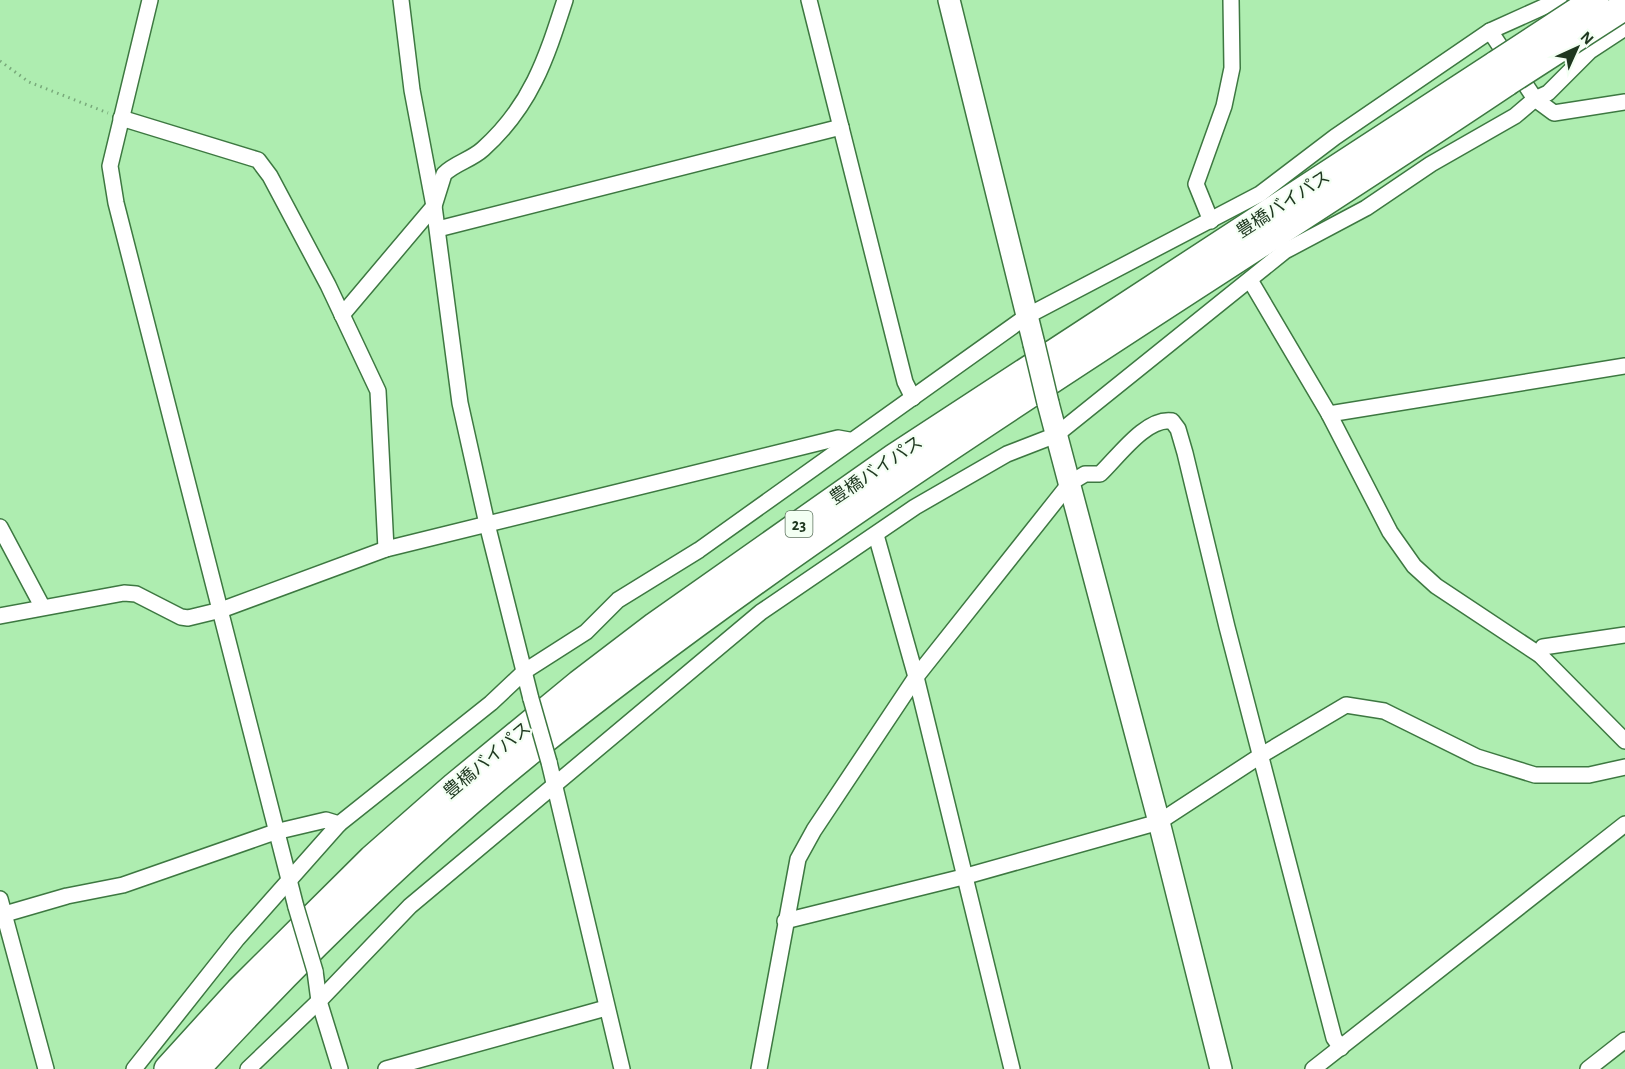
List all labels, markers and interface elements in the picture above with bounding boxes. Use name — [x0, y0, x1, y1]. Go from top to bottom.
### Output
north arrow — [1547, 18, 1607, 78]
text: N — [1577, 29, 1596, 48]
street label: 豊橋バイパス — [1233, 167, 1334, 242]
street label: 豊橋バイパス — [826, 432, 926, 508]
road number: 23 — [786, 511, 812, 537]
street label: 豊橋バイパス — [440, 719, 535, 802]

